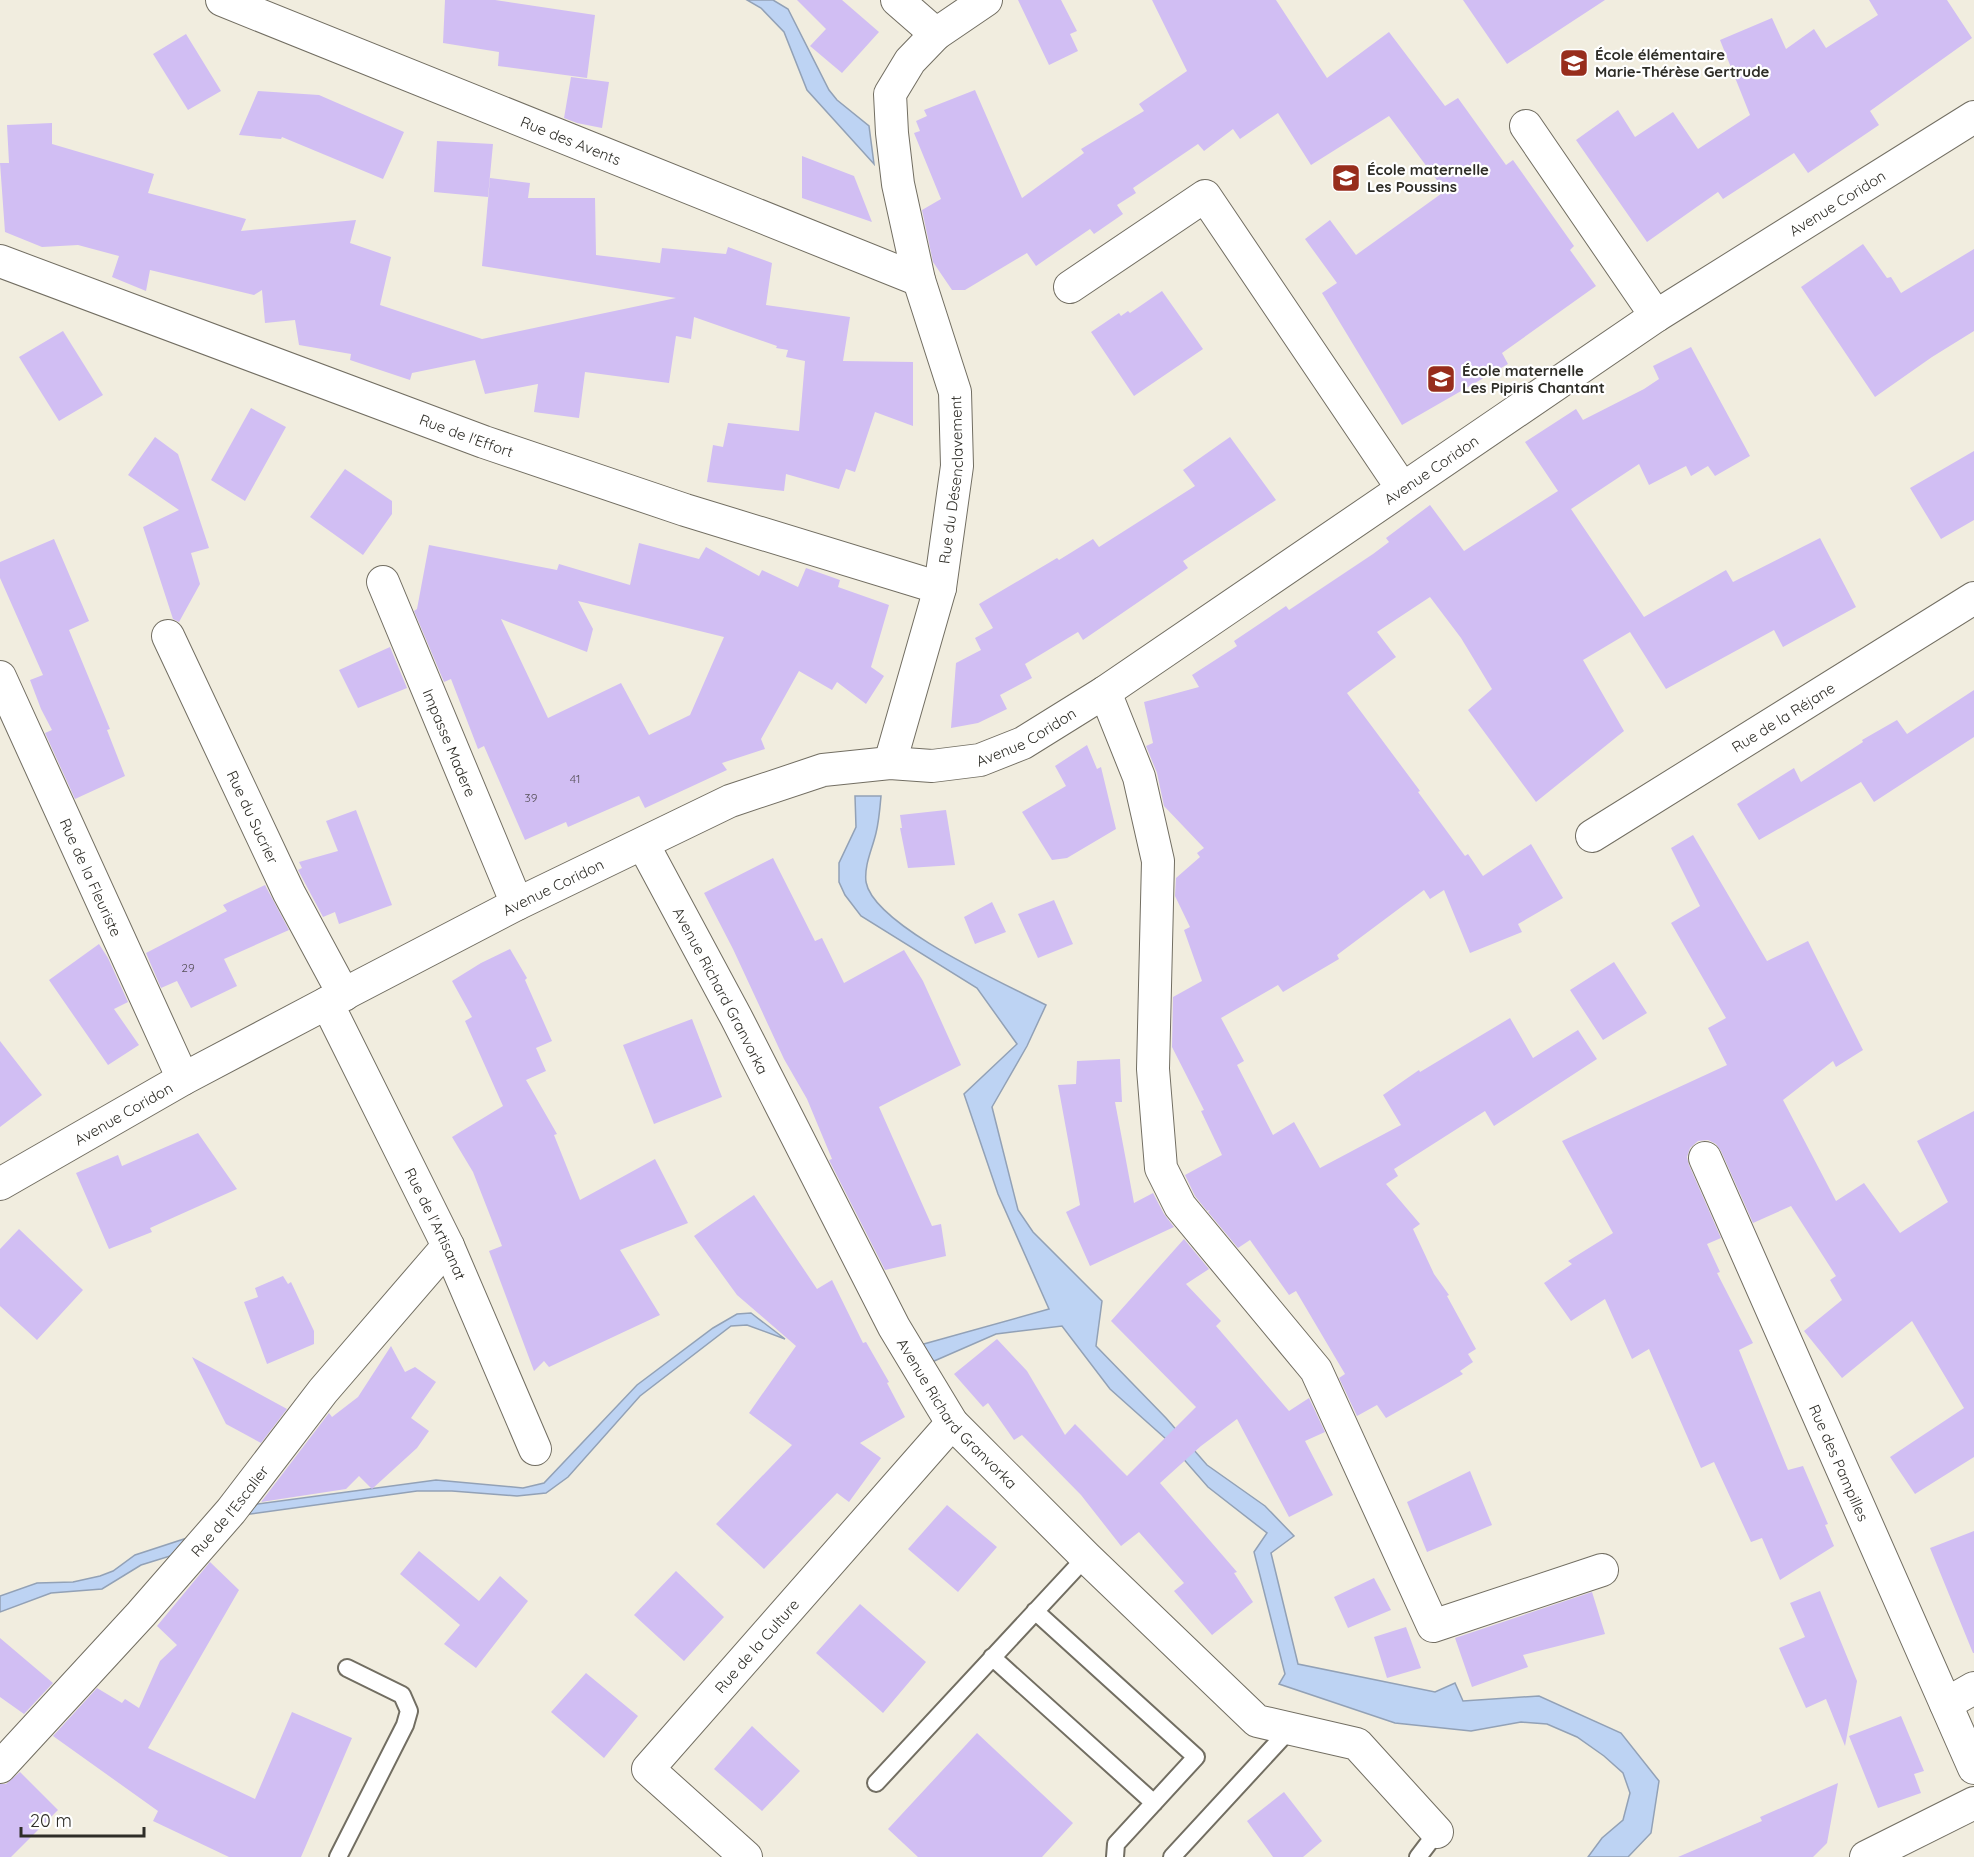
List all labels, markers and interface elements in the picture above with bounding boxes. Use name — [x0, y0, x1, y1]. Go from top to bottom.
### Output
place label: École élémentaire Marie-Thérèse Gertrude — [1595, 45, 1770, 81]
school or university icon: École élémentaire Marie-Thérèse Gertrude — [1558, 47, 1590, 79]
street label: Rue des Avents — [518, 111, 624, 169]
place label: École maternelle Les Poussins — [1367, 160, 1489, 196]
school or university icon: École maternelle Les Poussins — [1330, 162, 1362, 194]
street label: Avenue Coridon — [1785, 165, 1889, 240]
place label: École maternelle Les Pipiris Chantant — [1462, 361, 1605, 397]
school or university icon: École maternelle Les Pipiris Chantant — [1425, 363, 1457, 395]
street label: Rue du Désenclavement — [934, 395, 967, 565]
street label: Rue de l'Effort — [417, 409, 516, 461]
street label: Avenue Coridon — [1380, 431, 1482, 508]
street label: Rue de la Réjane — [1728, 678, 1838, 756]
street label: Impasse Madere — [419, 686, 481, 800]
street label: Avenue Coridon — [973, 703, 1079, 770]
street label: Rue du Sucrier — [223, 767, 283, 867]
house number: 41 — [570, 771, 580, 786]
house number: 39 — [525, 790, 538, 805]
street label: Rue de la Fleuriste — [56, 815, 126, 939]
street label: Avenue Coridon — [499, 854, 607, 919]
street label: Avenue Richard Granvorka — [669, 904, 773, 1077]
house number: 29 — [181, 960, 195, 975]
street label: Avenue Coridon — [71, 1078, 176, 1149]
street label: Rue de l'Artisanat — [401, 1164, 471, 1282]
street label: Avenue Richard Granvorka — [893, 1334, 1021, 1492]
street label: Rue des Pampilles — [1805, 1401, 1873, 1524]
street label: Rue de l'Escalier — [186, 1461, 272, 1560]
street label: Rue de la Culture — [710, 1595, 803, 1696]
scale bar — [21, 1800, 144, 1838]
text: 20 m — [30, 1809, 72, 1832]

